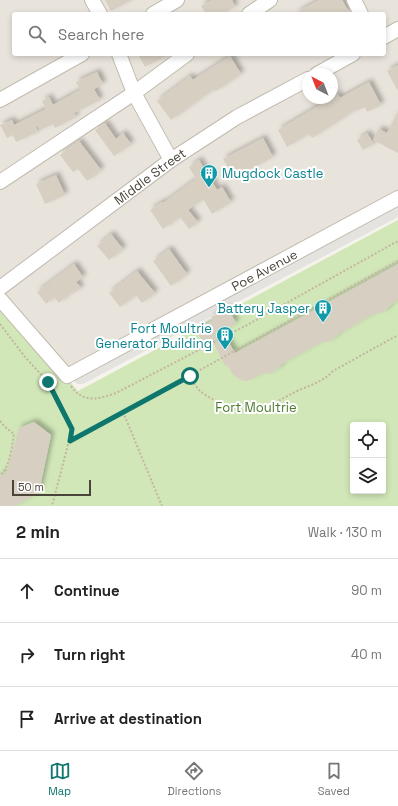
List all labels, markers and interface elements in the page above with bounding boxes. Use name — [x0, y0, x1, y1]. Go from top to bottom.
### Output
search box — [12, 12, 386, 56]
icon: search — [26, 23, 48, 45]
text: Search here — [58, 25, 144, 44]
north arrow — [302, 68, 338, 104]
street label: Middle Street — [111, 144, 189, 208]
building icon: Mugdock Castle — [199, 163, 219, 188]
place label: Mugdock Castle — [222, 165, 323, 182]
street label: Poe Avenue — [228, 245, 300, 295]
building icon: Battery Jasper — [313, 298, 333, 323]
place label: Battery Jasper — [217, 300, 310, 317]
place label: Fort Moultrie Generator Building — [96, 320, 212, 352]
building icon: Fort Moultrie Generator Building — [215, 325, 235, 350]
route start — [181, 367, 199, 385]
route end — [39, 373, 57, 391]
park label: Fort Moultrie — [215, 399, 297, 416]
map controls — [350, 422, 386, 494]
button: locate — [350, 422, 386, 458]
button: layers — [350, 458, 386, 494]
scale bar — [12, 478, 91, 497]
text: 50 m — [18, 480, 44, 494]
text: 2 min — [16, 521, 60, 543]
text: Walk · 130 m — [308, 524, 382, 541]
icon: ahead — [16, 580, 38, 602]
text: Continue — [54, 581, 120, 600]
text: 90 m — [351, 582, 382, 599]
icon: right — [16, 644, 38, 666]
text: Turn right — [54, 645, 125, 664]
text: 40 m — [351, 646, 382, 663]
icon: arrive — [16, 708, 38, 730]
text: Arrive at destination — [54, 709, 202, 728]
tab: Map — [48, 760, 71, 798]
tab: Directions — [167, 760, 221, 798]
tab: Saved — [318, 760, 350, 798]

